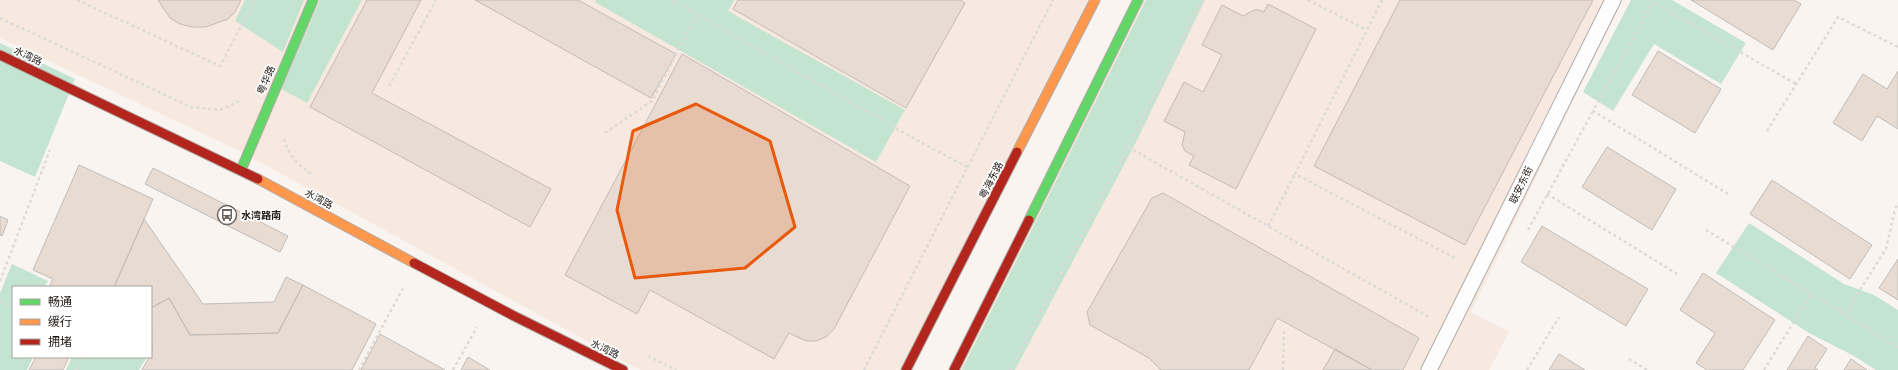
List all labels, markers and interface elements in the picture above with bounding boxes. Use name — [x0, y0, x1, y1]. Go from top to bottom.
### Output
street label: 水湾路 — [12, 44, 44, 68]
street label: 粤华路 — [254, 64, 278, 96]
street label: 粤海东路 — [976, 159, 1006, 201]
street label: 联安东街 — [1506, 164, 1536, 206]
street label: 水湾路 — [303, 186, 335, 212]
bus stop icon: 水湾路南 — [216, 204, 238, 226]
place label: 水湾路南 — [241, 209, 281, 222]
legend — [12, 286, 152, 358]
text: 畅通 — [48, 295, 72, 309]
text: 缓行 — [48, 315, 72, 329]
text: 拥堵 — [48, 335, 72, 349]
street label: 水湾路 — [589, 337, 621, 361]

